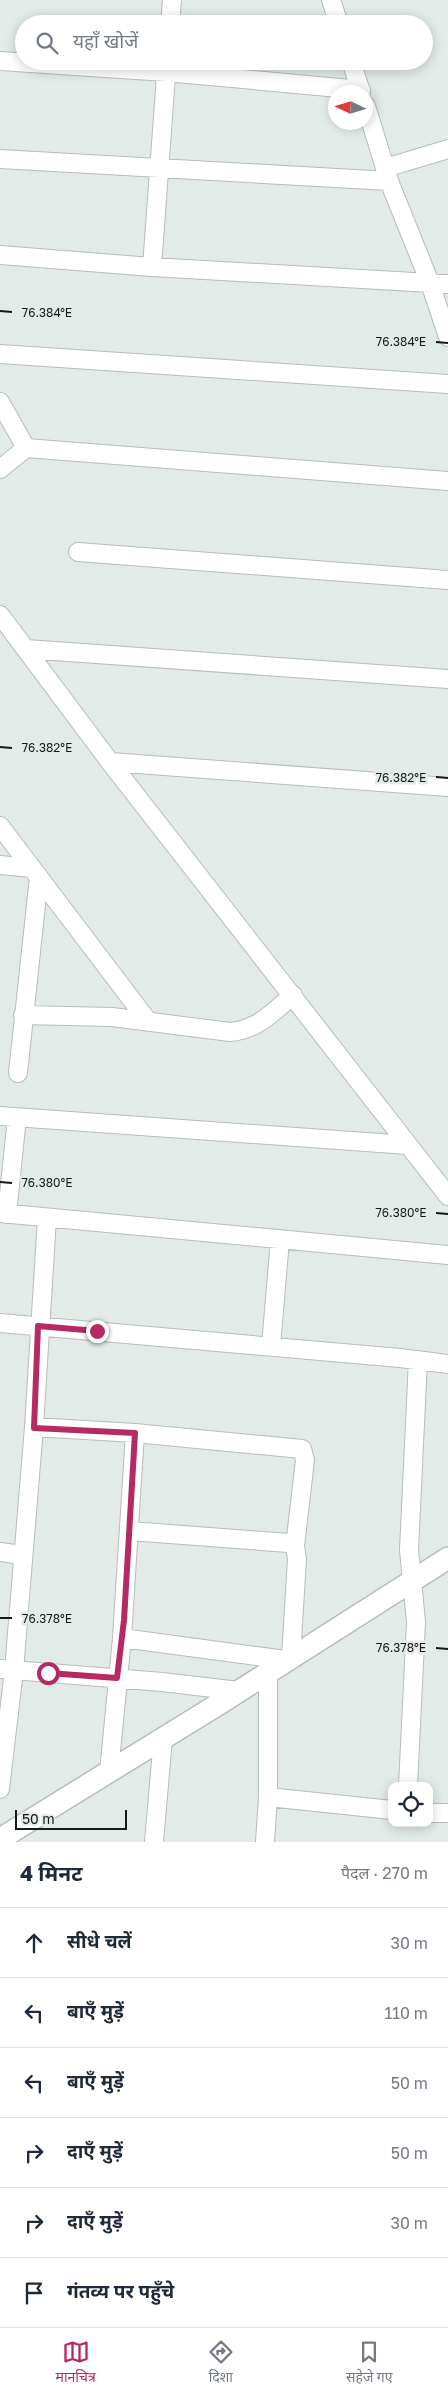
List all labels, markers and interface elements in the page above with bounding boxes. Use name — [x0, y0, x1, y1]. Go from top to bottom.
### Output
search box — [15, 15, 433, 70]
icon: search — [33, 29, 61, 57]
text: यहाँ खोजें — [73, 29, 138, 52]
north arrow — [328, 85, 373, 130]
text: 76.384°E — [22, 305, 72, 320]
text: 76.384°E — [376, 334, 426, 349]
text: 76.382°E — [22, 740, 72, 755]
text: 76.382°E — [376, 770, 426, 785]
text: 76.380°E — [21, 1175, 73, 1190]
text: 76.380°E — [375, 1205, 427, 1220]
route end — [86, 1320, 109, 1343]
text: 76.378°E — [22, 1611, 72, 1626]
text: 76.378°E — [376, 1640, 426, 1655]
route start — [37, 1662, 60, 1685]
map controls — [388, 1782, 433, 1827]
button: locate — [388, 1782, 433, 1827]
scale bar — [15, 1807, 128, 1830]
text: 50 m — [22, 1810, 55, 1827]
text: 4 मिनट — [20, 1860, 82, 1886]
text: पैदल · 270 m — [341, 1863, 428, 1883]
icon: ahead — [20, 1929, 48, 1957]
text: सीधे चलें — [67, 1929, 132, 1952]
text: 30 m — [391, 1933, 428, 1953]
icon: left — [20, 1999, 48, 2027]
text: बाएँ मुड़ें — [67, 1999, 124, 2022]
text: 110 m — [384, 2003, 428, 2023]
icon: left — [20, 2069, 48, 2097]
text: बाएँ मुड़ें — [67, 2069, 124, 2092]
text: 50 m — [391, 2073, 428, 2093]
icon: right — [20, 2139, 48, 2167]
text: दाएँ मुड़ें — [67, 2139, 123, 2162]
text: 50 m — [391, 2143, 428, 2163]
icon: right — [20, 2209, 48, 2237]
text: दाएँ मुड़ें — [67, 2209, 123, 2232]
text: 30 m — [391, 2213, 428, 2233]
icon: arrive — [20, 2279, 48, 2307]
text: गंतव्य पर पहुँचे — [67, 2279, 174, 2302]
tab: मानचित्र — [56, 2338, 96, 2388]
tab: दिशा — [207, 2338, 235, 2388]
tab: सहेजे गए — [346, 2338, 392, 2388]

